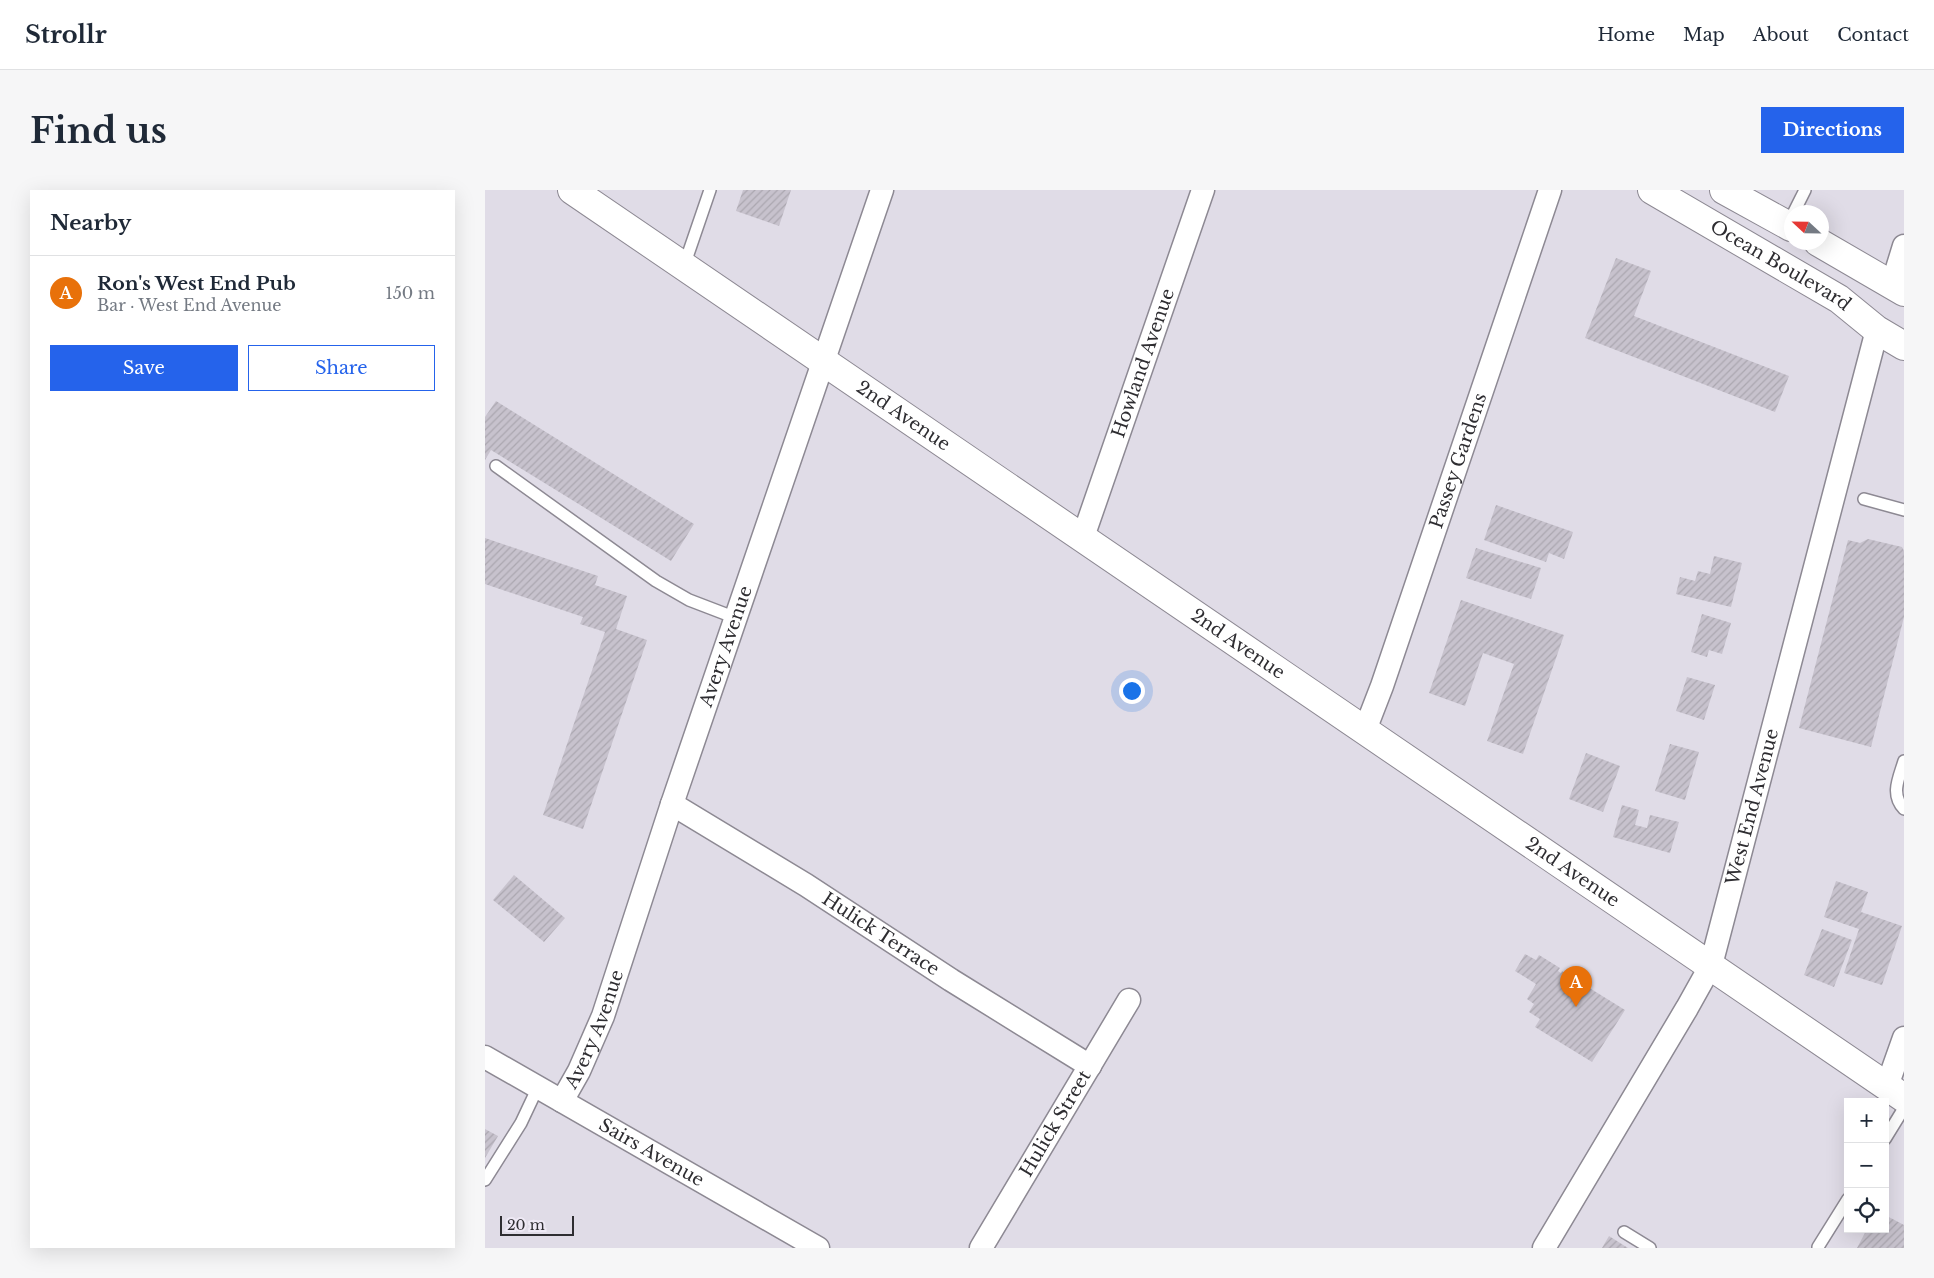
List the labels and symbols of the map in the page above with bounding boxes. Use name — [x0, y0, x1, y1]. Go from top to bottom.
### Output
north arrow — [1784, 205, 1829, 250]
street label: Ocean Boulevard — [1706, 215, 1856, 315]
street label: Howland Avenue — [1107, 286, 1179, 441]
street label: 2nd Avenue — [852, 376, 954, 456]
street label: Passey Gardens — [1425, 390, 1491, 531]
street label: Avery Avenue — [695, 583, 757, 711]
street label: 2nd Avenue — [1187, 604, 1289, 684]
your location — [1119, 678, 1145, 704]
street label: West End Avenue — [1721, 726, 1783, 889]
street label: 2nd Avenue — [1522, 832, 1624, 912]
street label: Hulick Terrace — [818, 888, 943, 980]
pin: A — [1560, 966, 1592, 1007]
street label: Avery Avenue — [560, 967, 628, 1094]
street label: Hulick Street — [1015, 1066, 1096, 1181]
street label: Sairs Avenue — [595, 1114, 708, 1191]
scale bar — [500, 1213, 574, 1236]

